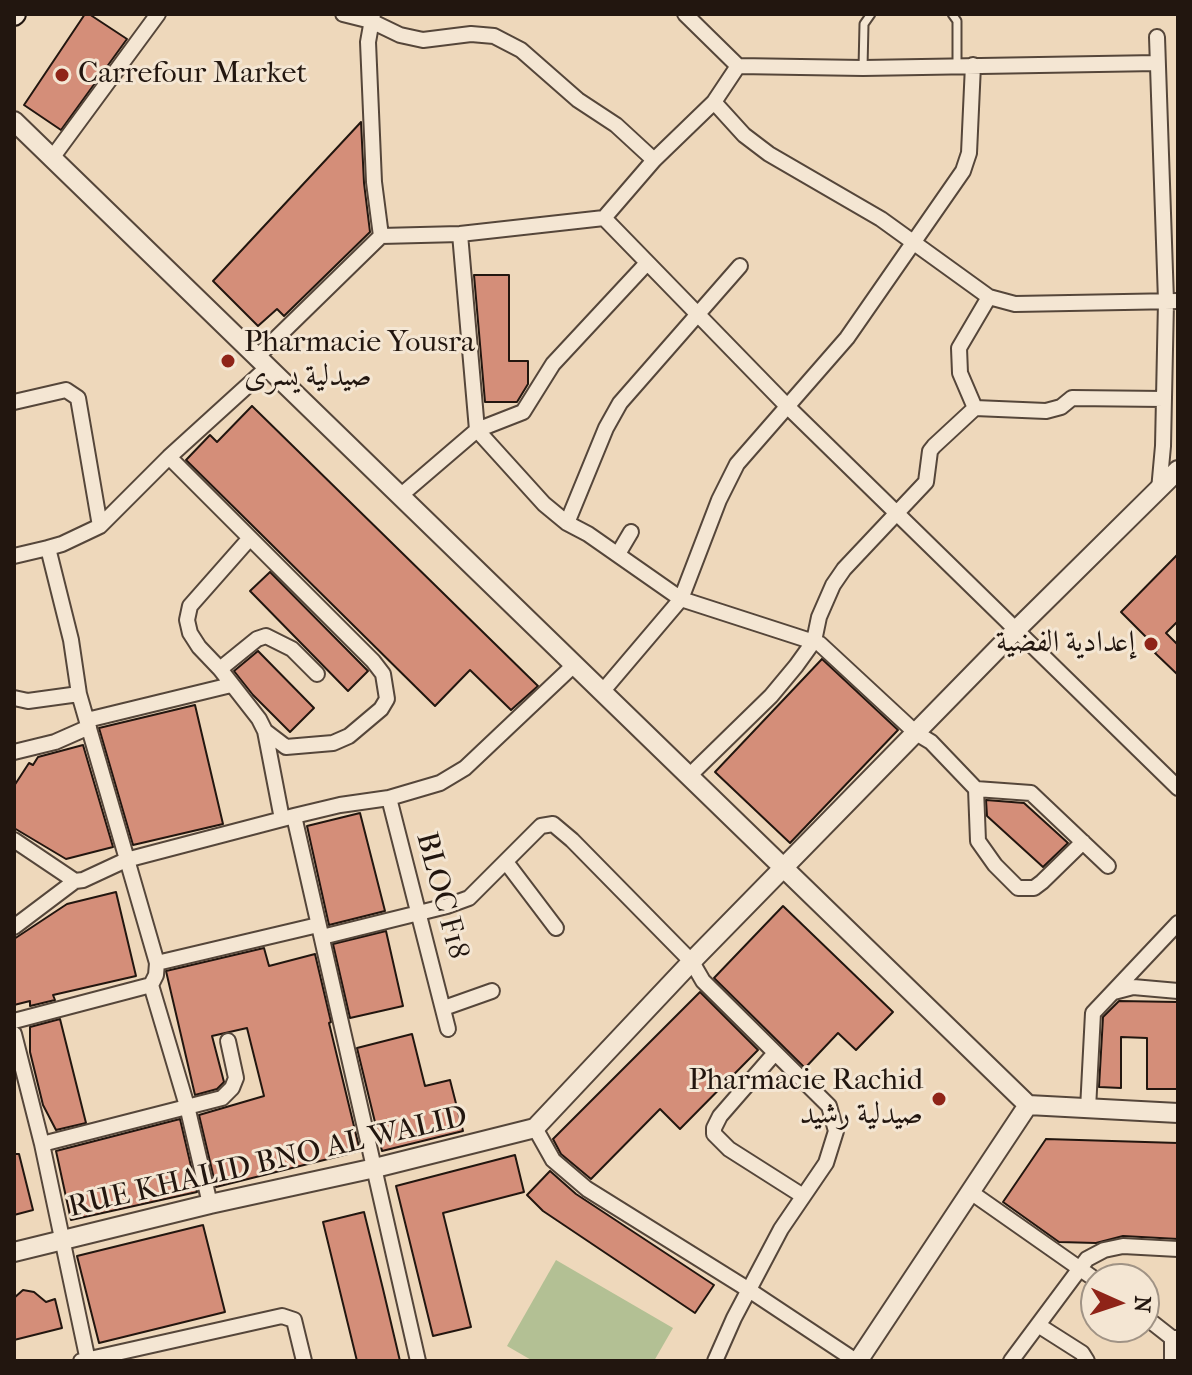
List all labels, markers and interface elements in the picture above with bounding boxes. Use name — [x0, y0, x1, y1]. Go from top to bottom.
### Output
place label: Carrefour Market — [78, 57, 307, 93]
marker: Carrefour Market — [53, 66, 71, 84]
place label: Pharmacie Yousra صيدلية يسرى — [244, 326, 475, 396]
marker: Pharmacie Yousra صيدلية يسرى — [219, 352, 237, 370]
place label: إعدادية الفضية — [996, 626, 1135, 662]
marker: إعدادية الفضية — [1142, 635, 1160, 653]
street label: BLOC F18 — [407, 829, 475, 963]
place label: Pharmacie Rachid صيدلية رشيد — [688, 1064, 923, 1134]
marker: Pharmacie Rachid صيدلية رشيد — [930, 1090, 948, 1108]
street label: RUE KHALID BNO AL WALID — [65, 1100, 471, 1226]
north arrow — [1080, 1263, 1160, 1343]
text: N — [1129, 1295, 1155, 1313]

